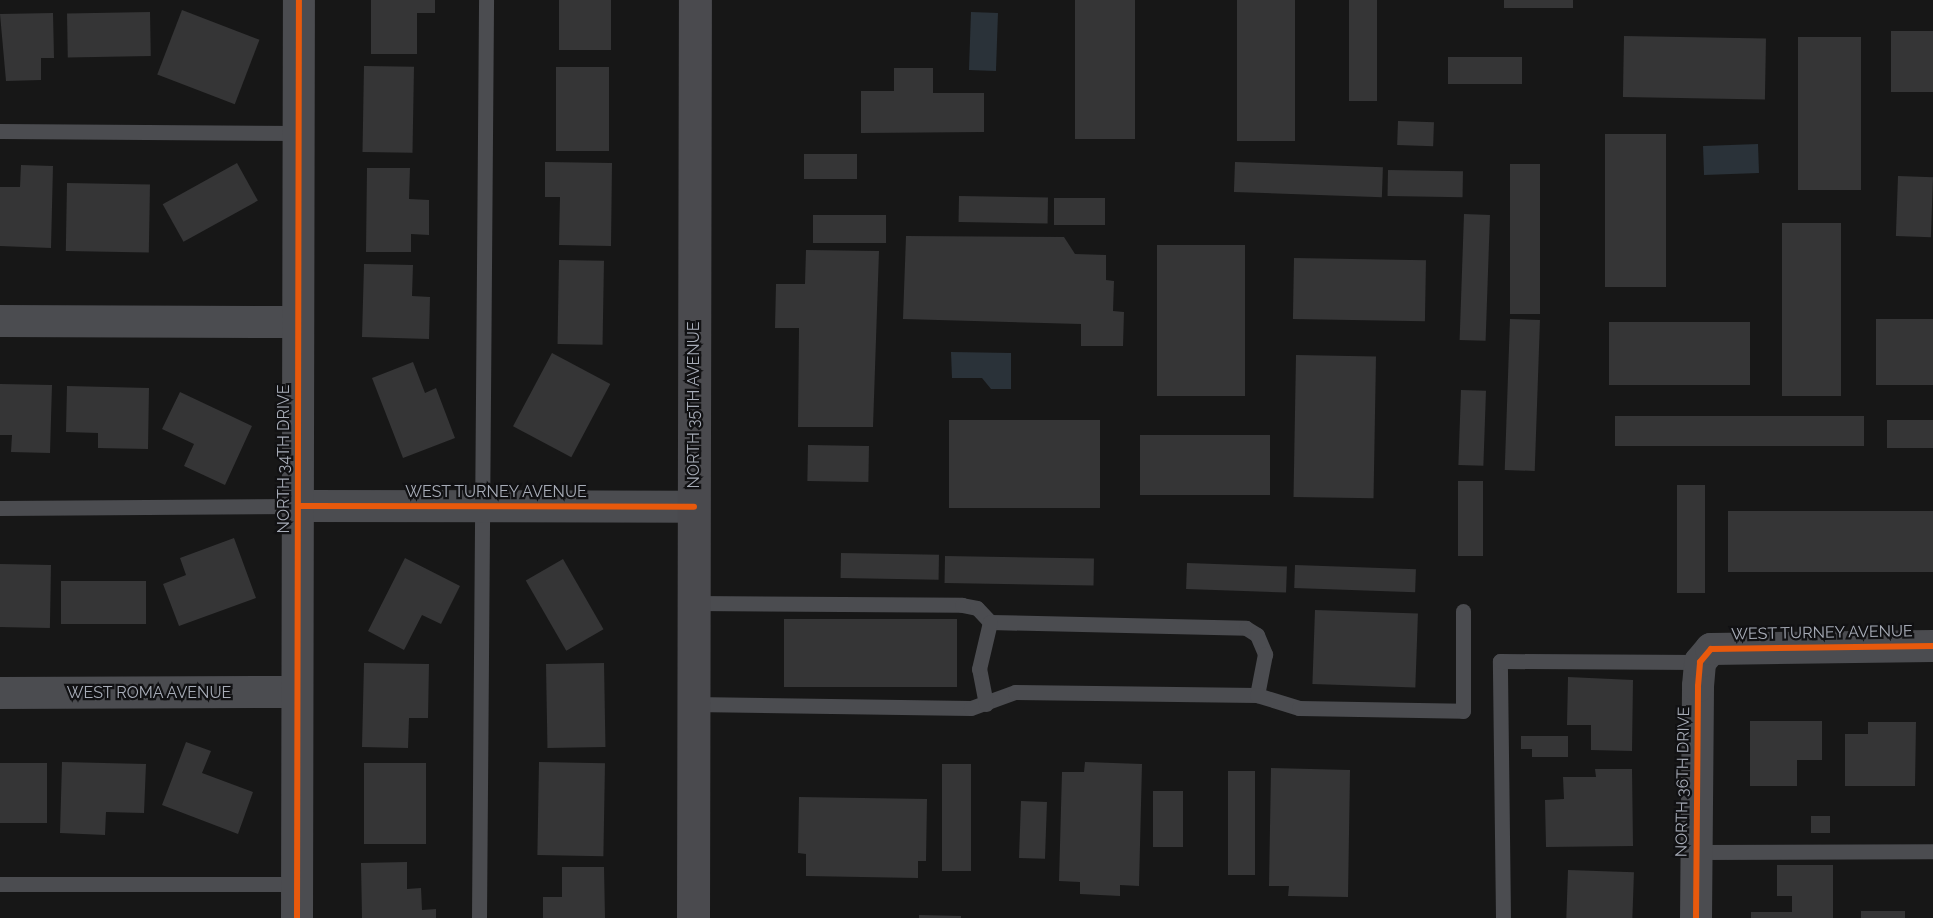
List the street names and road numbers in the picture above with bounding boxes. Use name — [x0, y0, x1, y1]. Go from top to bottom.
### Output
street label: NORTH 35TH AVENUE — [684, 321, 704, 489]
street label: NORTH 34TH DRIVE — [274, 385, 294, 533]
street label: WEST TURNEY AVENUE — [404, 482, 588, 502]
street label: WEST TURNEY AVENUE — [1730, 622, 1914, 644]
street label: WEST ROMA AVENUE — [66, 683, 232, 703]
street label: NORTH 36TH DRIVE — [1672, 707, 1694, 857]

